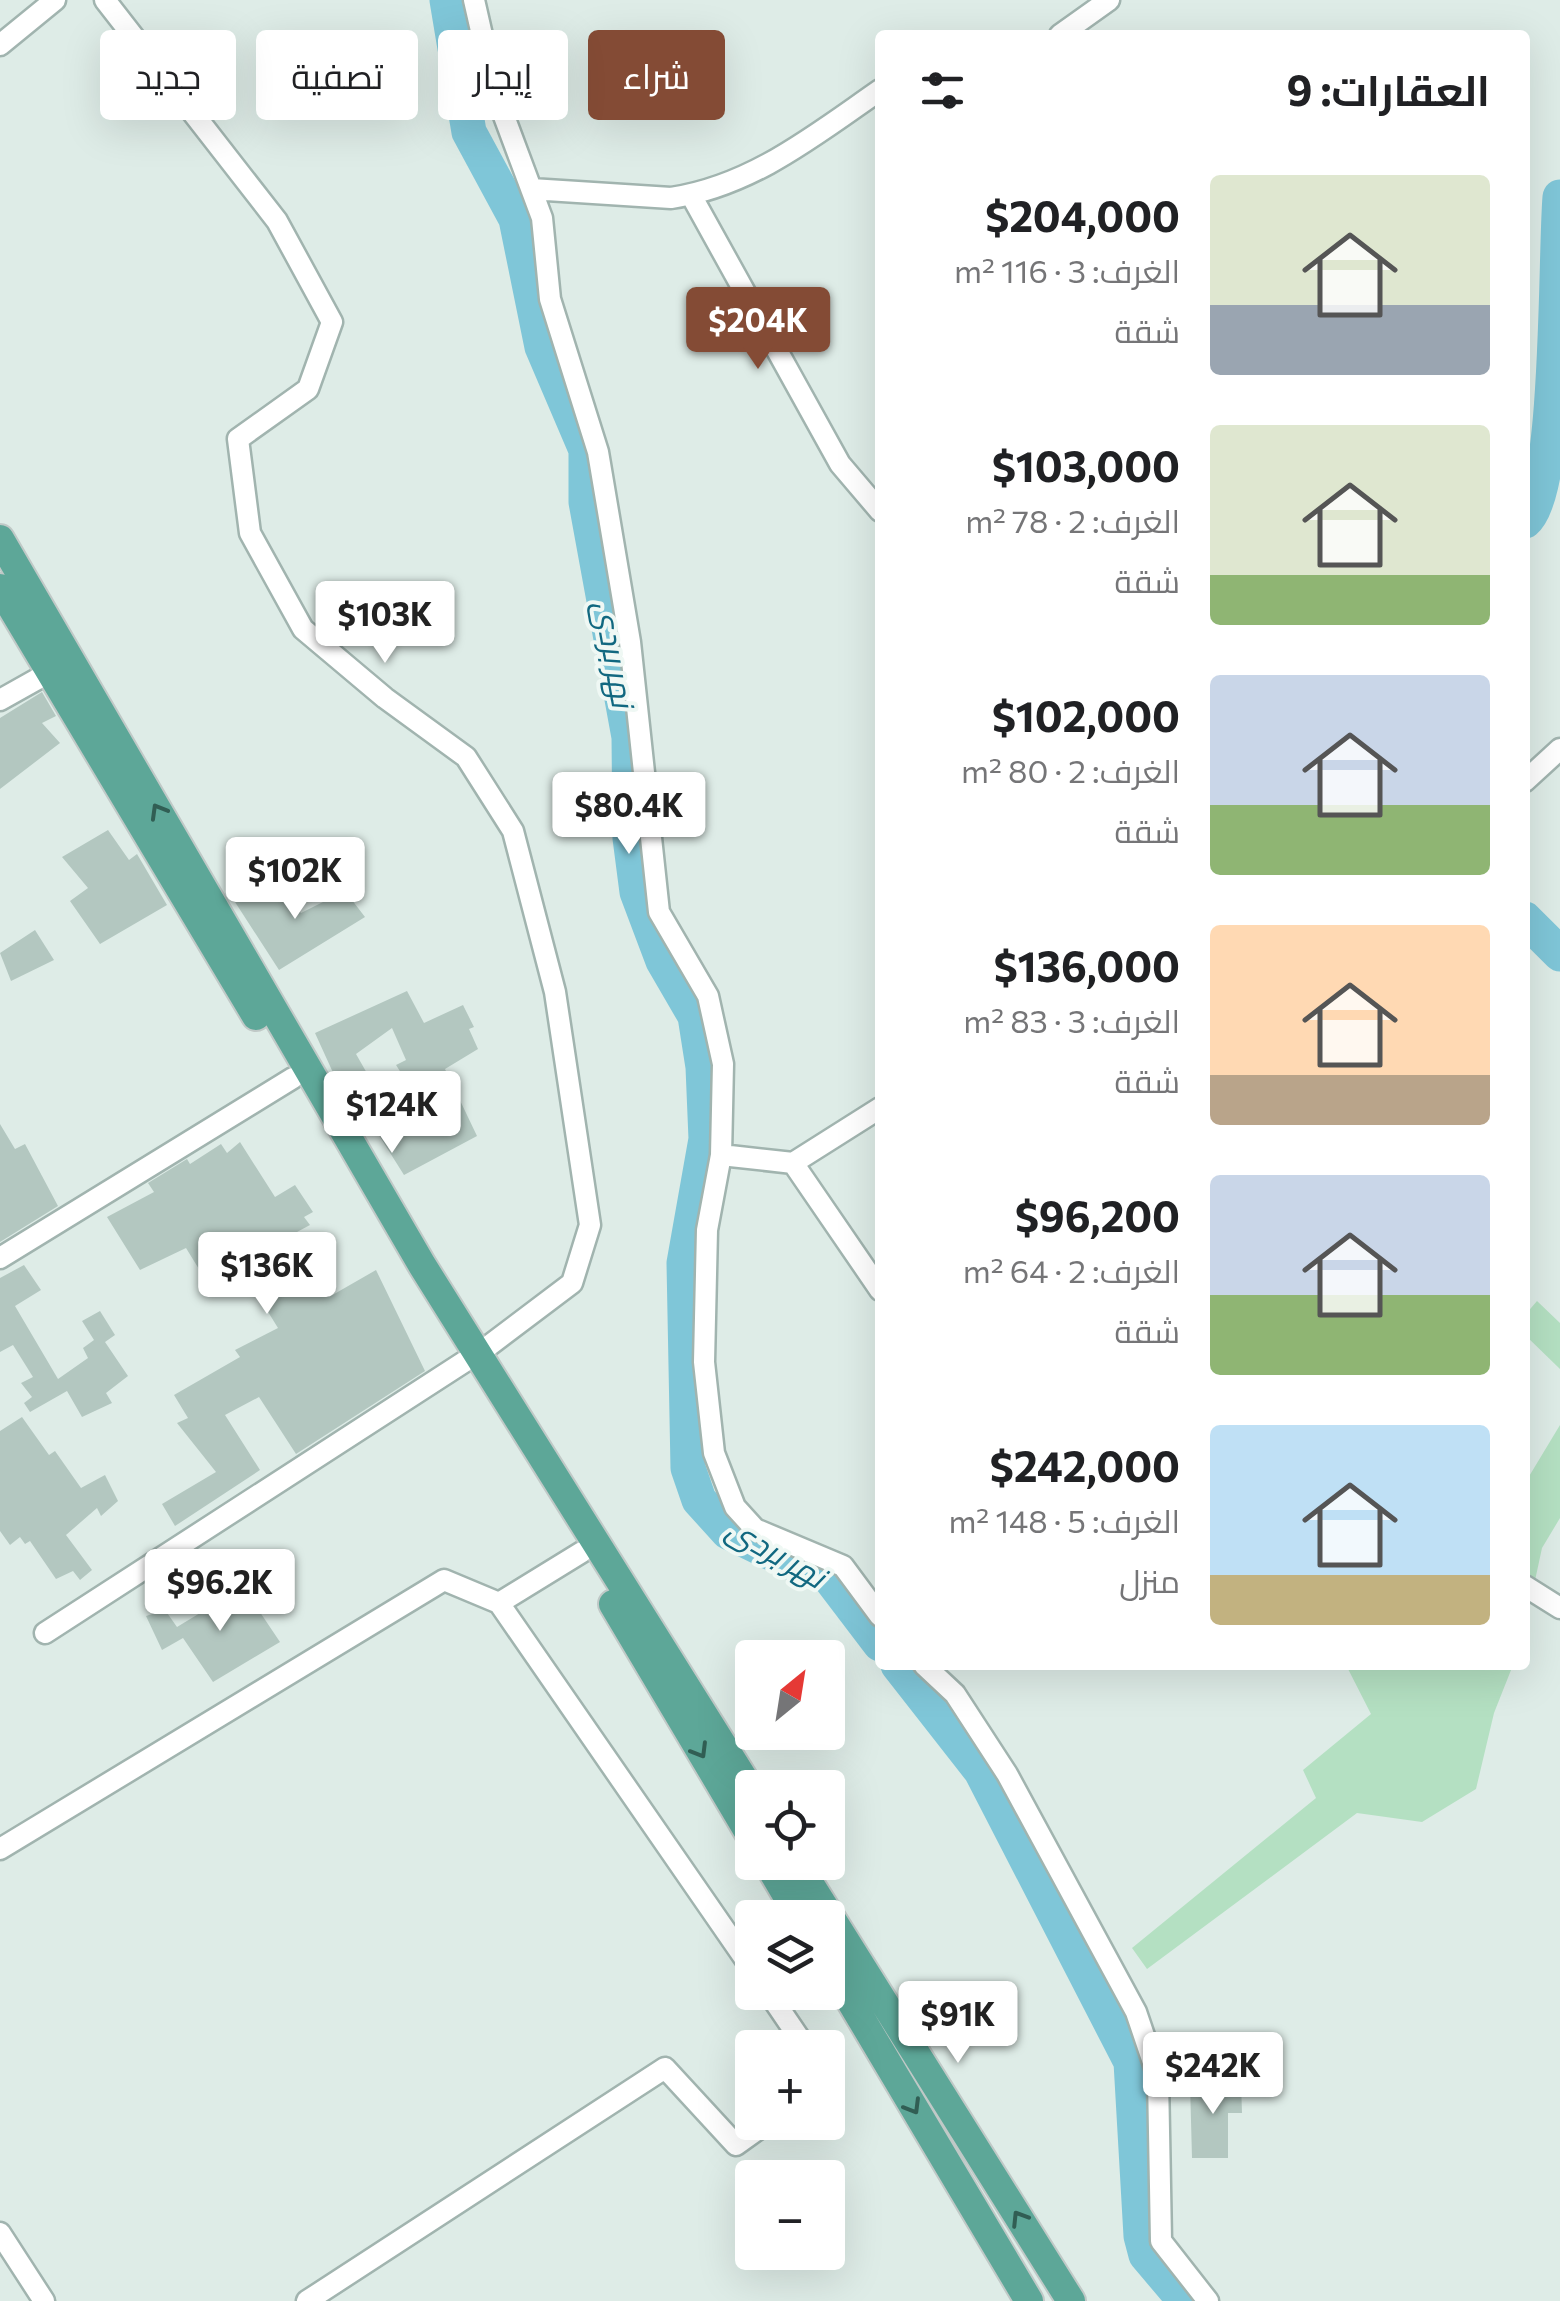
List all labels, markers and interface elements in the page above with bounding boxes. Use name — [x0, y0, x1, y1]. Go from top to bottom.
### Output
chip: جديد — [100, 30, 236, 120]
chip: تصفية — [256, 30, 418, 120]
chip: إيجار — [438, 30, 568, 120]
chip: شراء — [588, 30, 725, 120]
icon: filters — [915, 63, 970, 118]
text: العقارات: 9 — [1286, 63, 1490, 115]
text: $204,000 — [985, 189, 1180, 241]
icon: home — [1290, 215, 1410, 335]
text: الغرف: 3 · 116 m² — [954, 250, 1180, 290]
pin: $204K — [688, 287, 828, 372]
text: $204K — [708, 299, 808, 339]
text: شقة — [1115, 310, 1180, 350]
text: $103,000 — [992, 439, 1180, 491]
icon: home — [1290, 465, 1410, 585]
text: الغرف: 2 · 78 m² — [965, 500, 1180, 540]
text: شقة — [1115, 560, 1180, 600]
pin: $103K — [315, 581, 455, 666]
text: $103K — [338, 593, 432, 633]
water label: نهر بردى — [586, 597, 646, 714]
text: $102,000 — [992, 689, 1180, 741]
icon: home — [1290, 715, 1410, 835]
text: الغرف: 2 · 80 m² — [961, 750, 1180, 790]
pin: $80.4K — [548, 772, 710, 857]
text: $80.4K — [574, 784, 684, 824]
one-way arrow — [151, 804, 170, 822]
text: شقة — [1115, 810, 1180, 850]
pin: $102K — [225, 837, 365, 922]
text: $102K — [248, 849, 342, 889]
text: $136,000 — [993, 939, 1180, 991]
icon: home — [1290, 965, 1410, 1085]
text: الغرف: 3 · 83 m² — [963, 1000, 1180, 1040]
text: شقة — [1115, 1060, 1180, 1100]
pin: $124K — [322, 1071, 462, 1156]
text: $124K — [346, 1083, 438, 1123]
text: $96,200 — [1015, 1189, 1180, 1241]
icon: home — [1290, 1215, 1410, 1335]
pin: $136K — [197, 1232, 337, 1317]
text: $136K — [220, 1244, 314, 1284]
text: الغرف: 2 · 64 m² — [963, 1250, 1180, 1290]
text: شقة — [1115, 1310, 1180, 1350]
text: $242,000 — [990, 1439, 1180, 1491]
icon: home — [1290, 1465, 1410, 1585]
text: الغرف: 5 · 148 m² — [948, 1500, 1180, 1540]
water label: نهر بردى — [720, 1507, 837, 1598]
pin: $96.2K — [139, 1549, 301, 1634]
text: منزل — [1119, 1560, 1180, 1600]
text: $96.2K — [167, 1561, 273, 1601]
north arrow — [735, 1640, 845, 1750]
map controls — [735, 1640, 845, 2270]
one-way arrow — [688, 1740, 707, 1758]
button: locate — [735, 1770, 845, 1880]
button: layers — [735, 1900, 845, 2010]
pin: $91K — [899, 1981, 1017, 2066]
text: $91K — [921, 1993, 995, 2033]
button: + — [735, 2030, 845, 2140]
pin: $242K — [1143, 2032, 1283, 2117]
text: $242K — [1165, 2044, 1261, 2084]
one-way arrow — [901, 2096, 920, 2114]
button: − — [735, 2160, 845, 2270]
one-way arrow — [1013, 2211, 1032, 2229]

